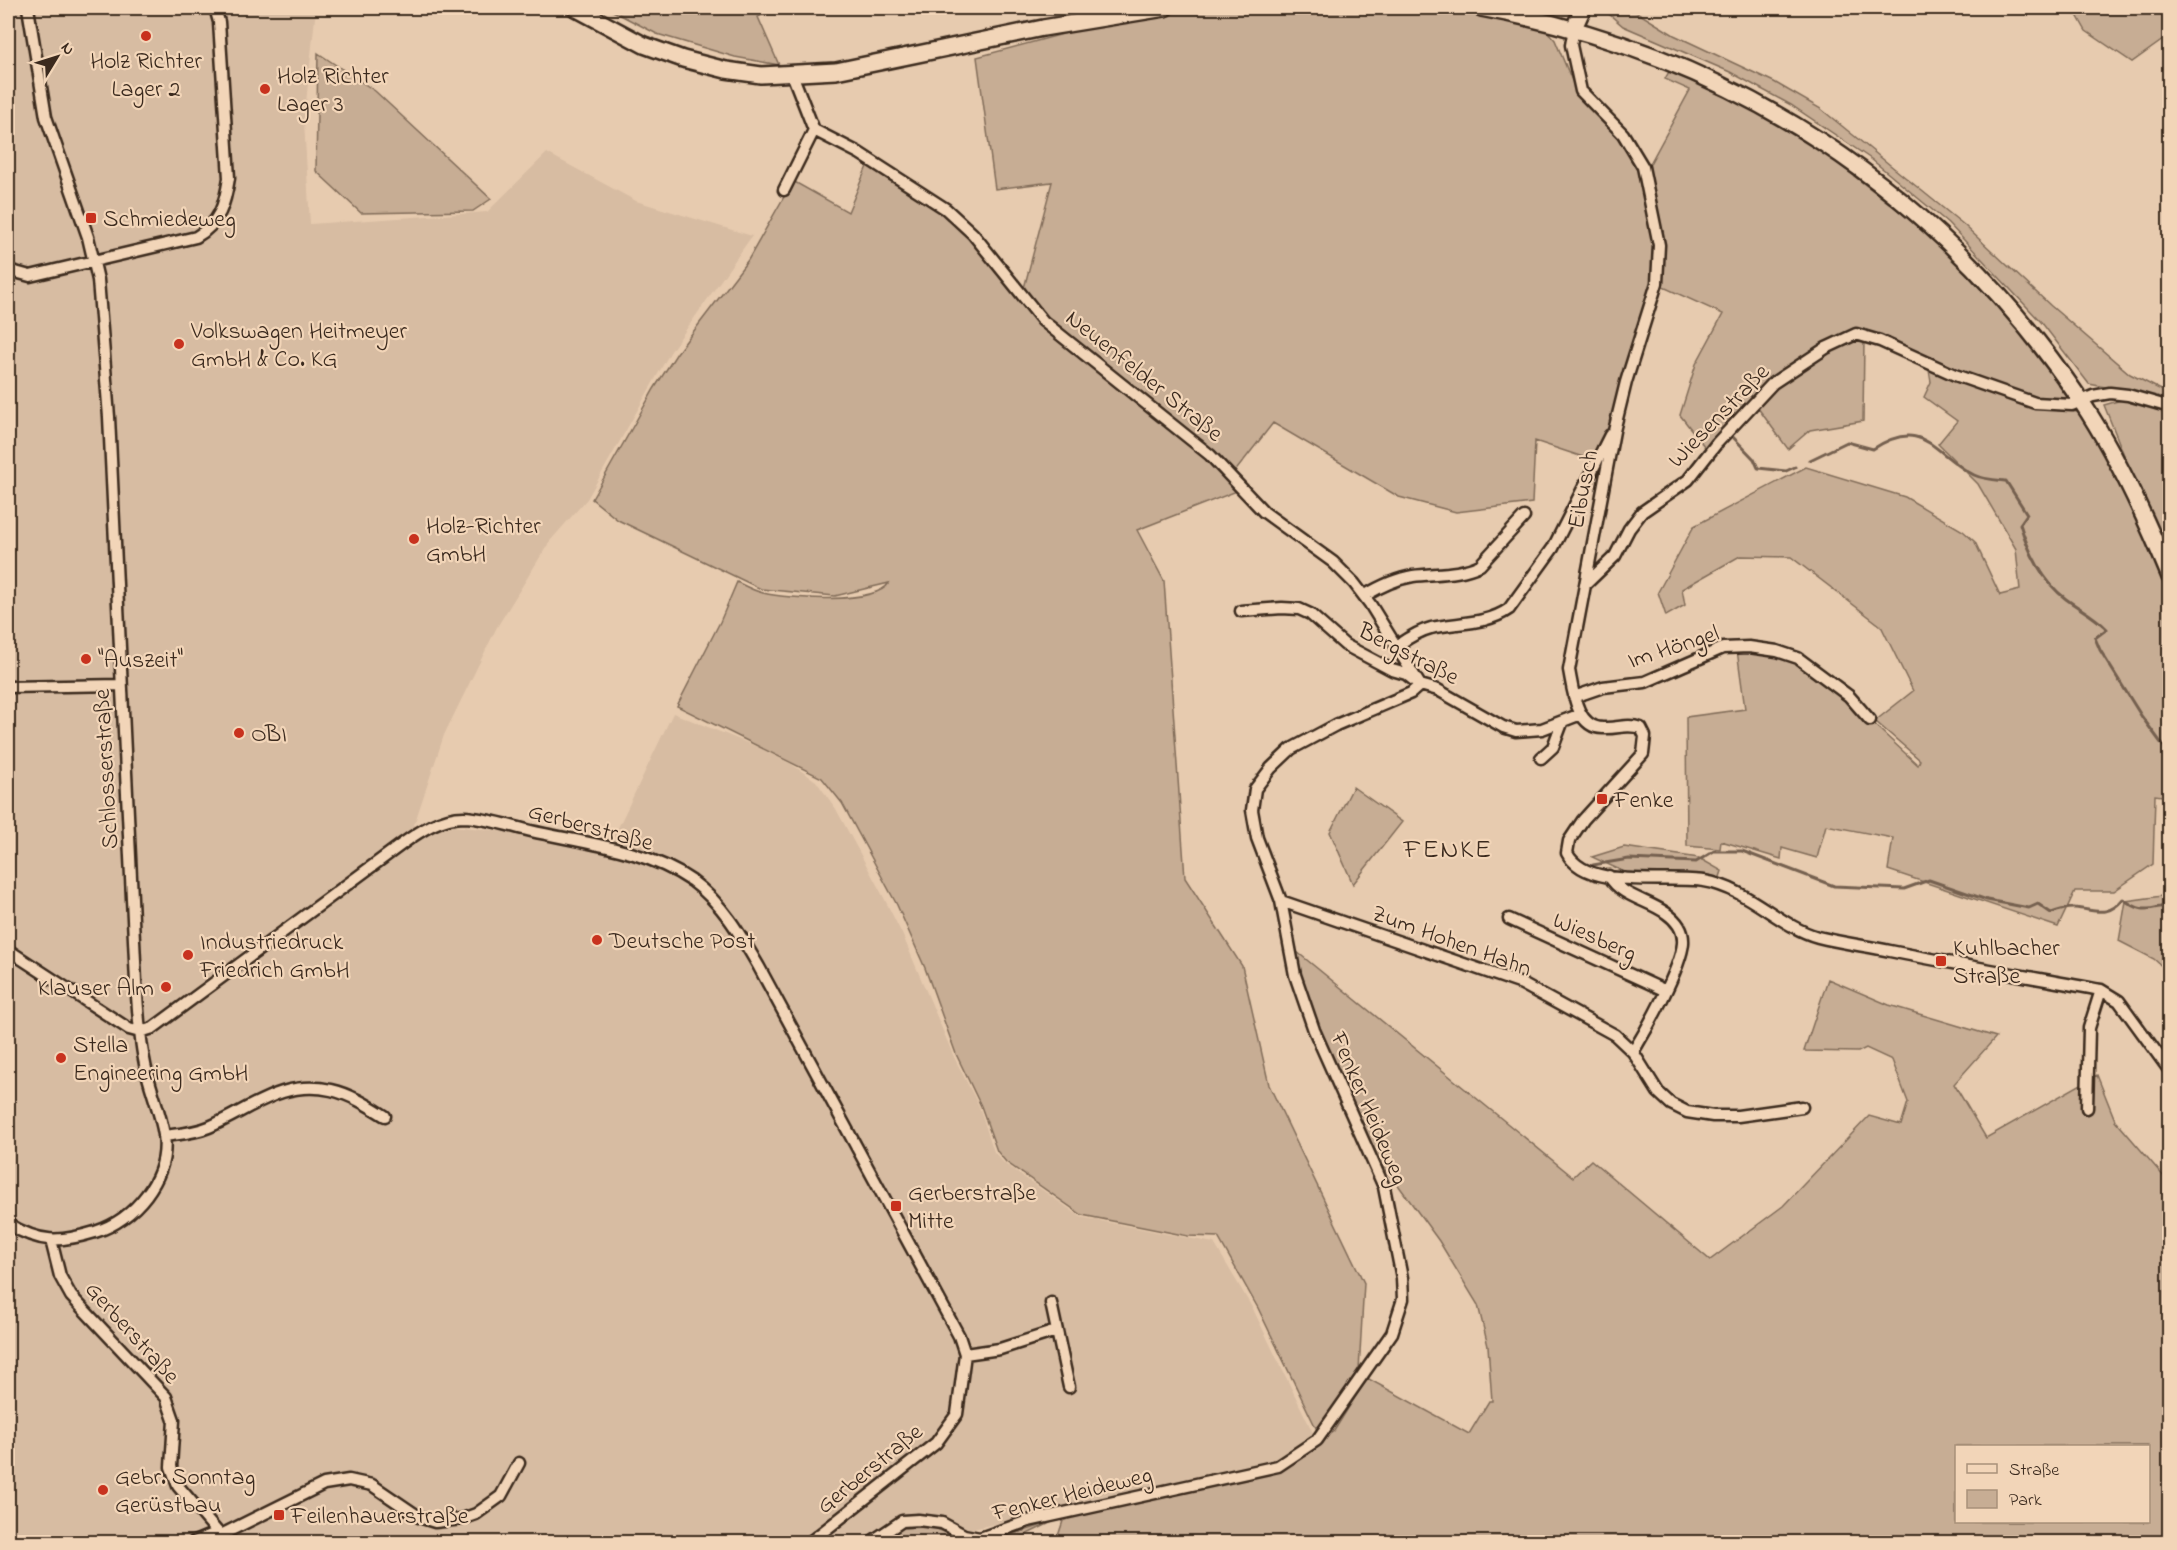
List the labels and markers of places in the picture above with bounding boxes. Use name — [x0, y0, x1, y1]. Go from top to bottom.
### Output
marker: Holz Richter Lager 2 — [139, 29, 153, 43]
place label: Holz Richter Lager 2 — [90, 45, 202, 108]
place label: Holz Richter Lager 3 — [277, 60, 389, 123]
marker: Holz Richter Lager 3 — [258, 82, 272, 96]
place label: Schmiedeweg — [103, 203, 236, 238]
marker: Schmiedeweg — [84, 211, 98, 225]
place label: Volkswagen Heitmeyer GmbH & Co. KG — [190, 315, 407, 378]
marker: Volkswagen Heitmeyer GmbH & Co. KG — [172, 337, 186, 351]
place label: Holz-Richter GmbH — [426, 510, 541, 573]
marker: Holz-Richter GmbH — [407, 532, 421, 546]
place label: "Auszeit" — [98, 644, 183, 679]
marker: "Auszeit" — [79, 652, 93, 666]
place label: OBI — [251, 718, 287, 753]
marker: OBI — [232, 726, 246, 740]
place label: Fenke — [1613, 784, 1674, 819]
marker: Fenke — [1595, 792, 1609, 806]
place label: Deutsche Post — [608, 925, 755, 960]
place label: Industriedruck Friedrich GmbH — [199, 926, 350, 989]
place label: Kuhlbacher Straße — [1953, 932, 2060, 995]
marker: Deutsche Post — [590, 933, 604, 947]
marker: Industriedruck Friedrich GmbH — [181, 948, 195, 962]
marker: Kuhlbacher Straße — [1934, 954, 1948, 968]
place label: Klauser Alm — [38, 972, 154, 1007]
marker: Klauser Alm — [159, 980, 173, 994]
place label: Stella Engineering GmbH — [73, 1029, 249, 1092]
marker: Stella Engineering GmbH — [54, 1051, 68, 1065]
place label: Gerberstraße Mitte — [908, 1177, 1036, 1240]
marker: Gerberstraße Mitte — [889, 1199, 903, 1213]
place label: Gebr. Sonntag Gerüstbau — [115, 1461, 255, 1524]
marker: Gebr. Sonntag Gerüstbau — [96, 1483, 110, 1497]
place label: Feilenhauerstraße — [290, 1500, 469, 1535]
marker: Feilenhauerstraße — [272, 1508, 286, 1522]

